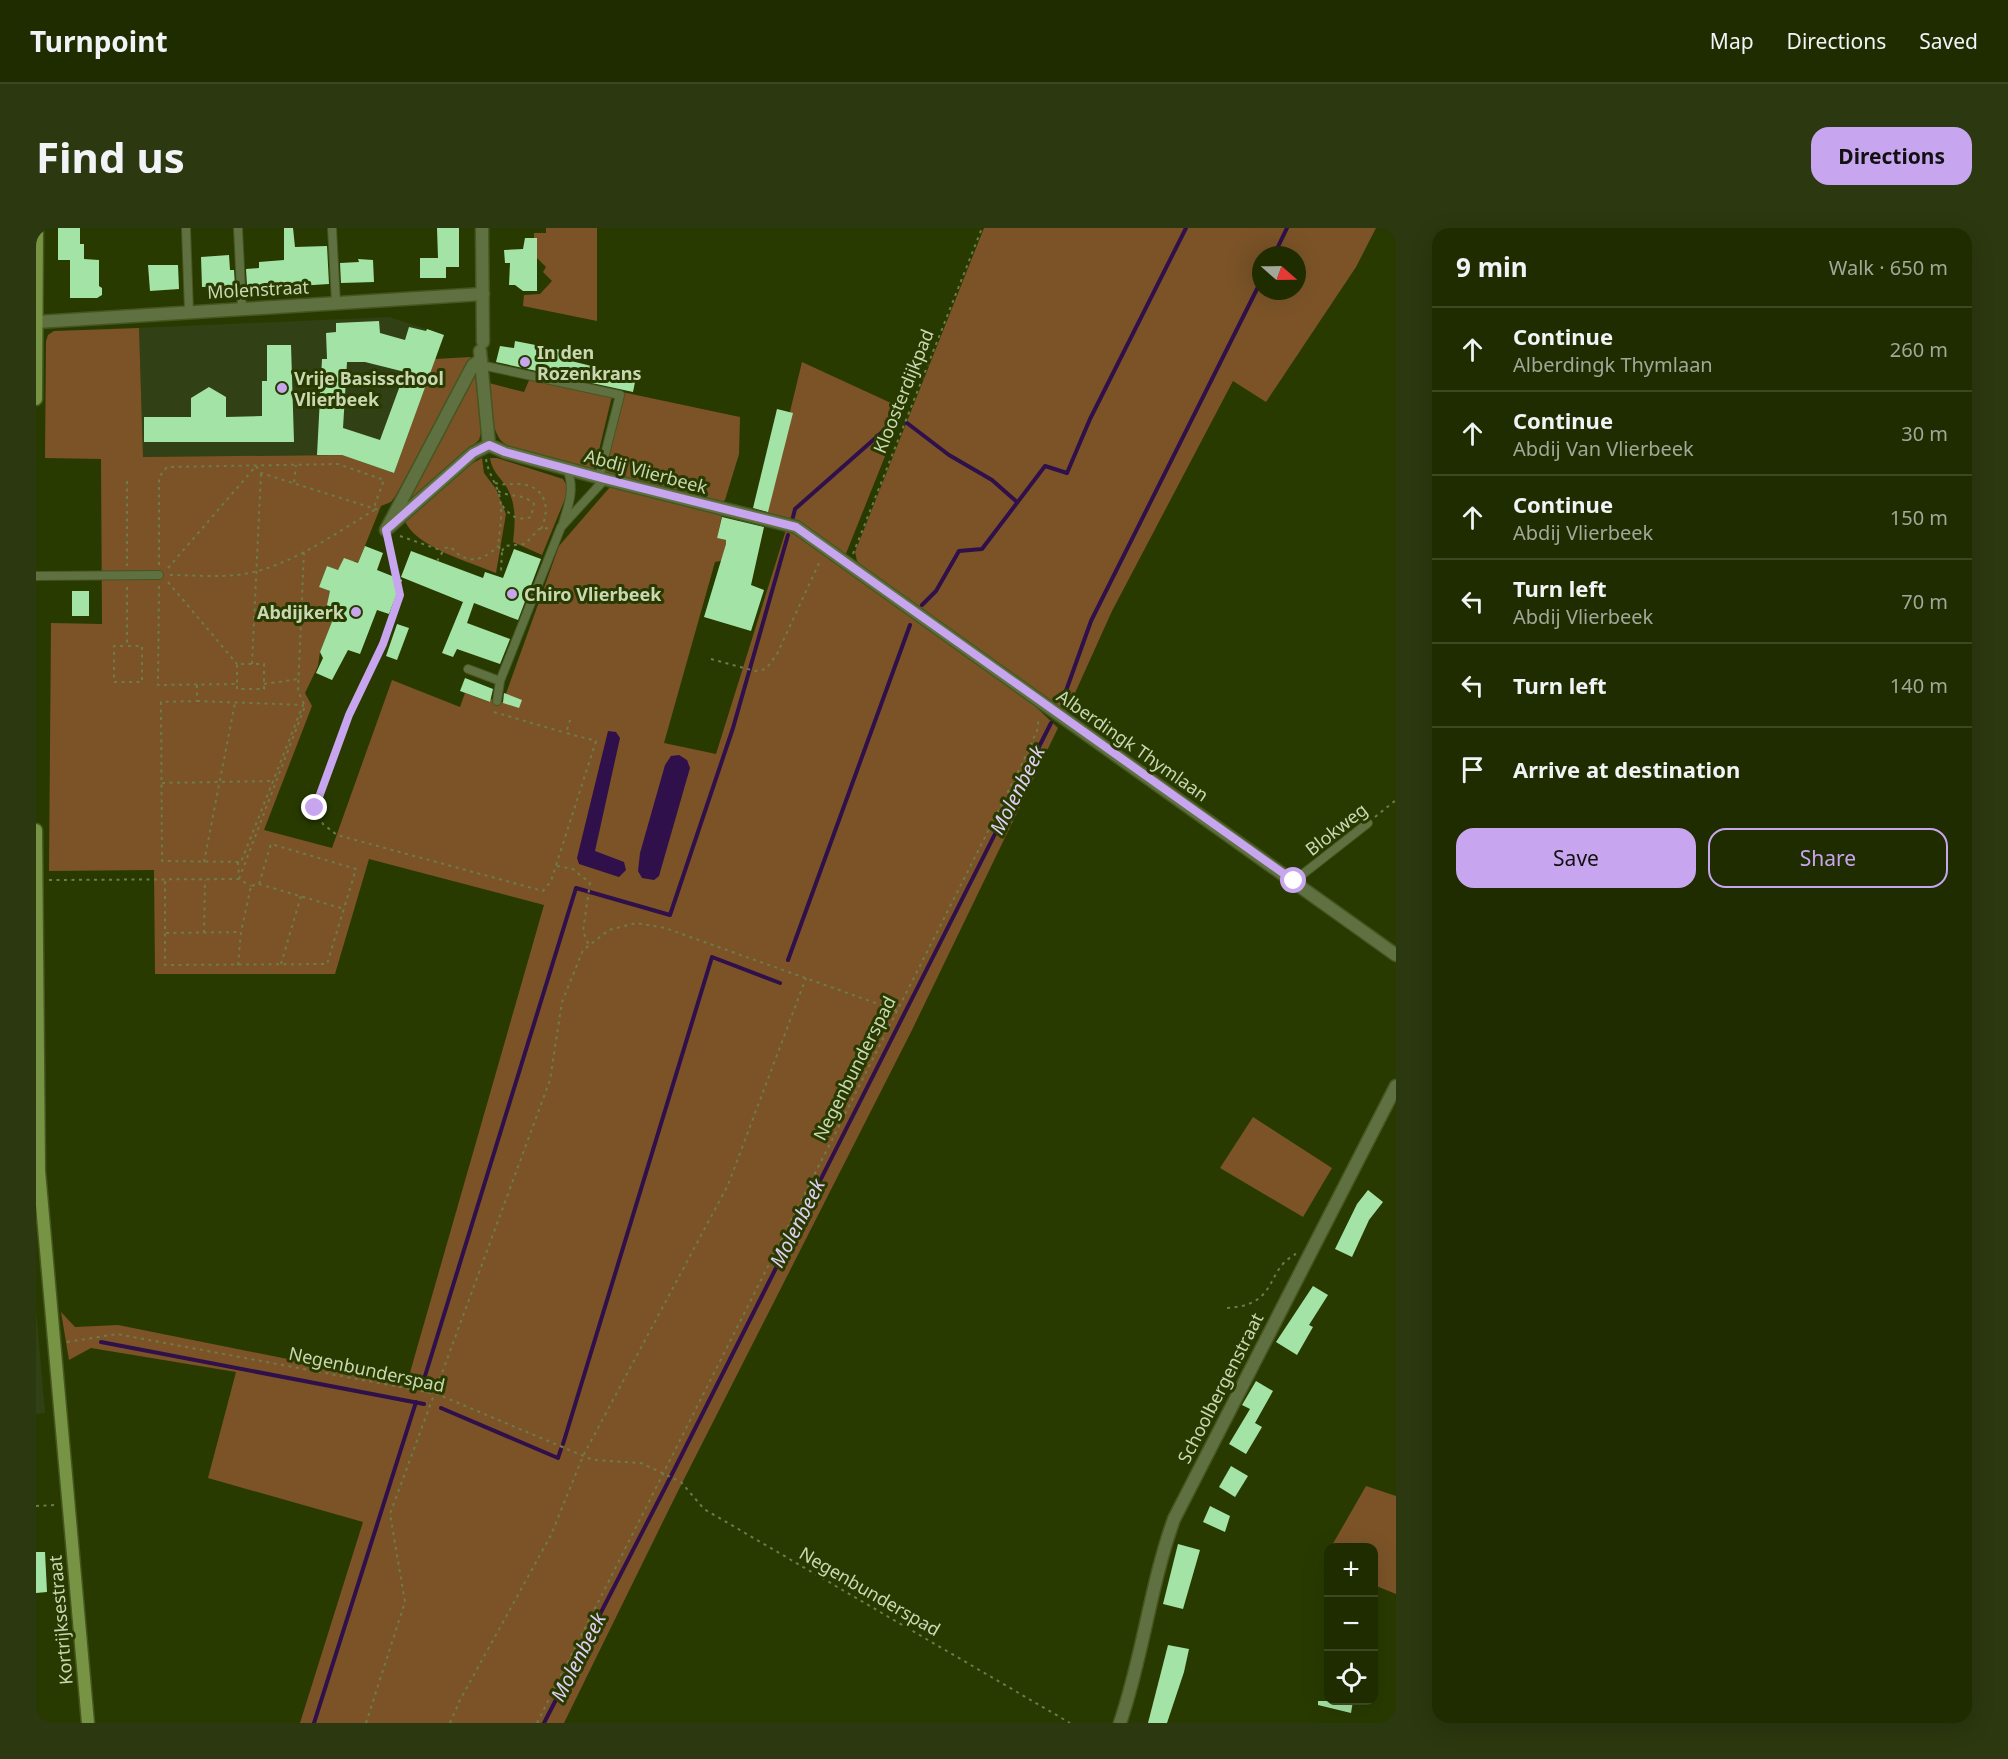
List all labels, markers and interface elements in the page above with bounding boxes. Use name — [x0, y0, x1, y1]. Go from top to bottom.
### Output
text: Turnpoint — [30, 22, 168, 60]
text: Map — [1710, 27, 1754, 55]
text: Directions — [1787, 27, 1886, 55]
text: Saved — [1919, 27, 1978, 55]
button: Directions — [1811, 127, 1972, 185]
text: Find us — [36, 128, 185, 185]
north arrow — [1252, 246, 1306, 300]
text: 9 min — [1456, 249, 1528, 285]
text: Walk · 650 m — [1829, 254, 1948, 281]
street label: Molenstraat — [206, 274, 310, 304]
text: Continue — [1513, 321, 1613, 351]
street label: Kloosterdijkpad — [867, 325, 939, 457]
icon: ahead — [1456, 333, 1489, 366]
text: 260 m — [1890, 336, 1948, 363]
place label: In den Rozenkrans — [537, 340, 642, 385]
text: Alberdingk Thymlaan — [1513, 351, 1713, 378]
marker: In den Rozenkrans — [518, 355, 532, 369]
place label: Vrije Basisschool Vlierbeek — [294, 366, 444, 411]
marker: Vrije Basisschool Vlierbeek — [275, 381, 289, 395]
text: Continue — [1513, 405, 1613, 435]
icon: ahead — [1456, 417, 1489, 450]
text: 30 m — [1901, 420, 1948, 447]
text: Abdij Van Vlierbeek — [1513, 435, 1694, 462]
street label: Abdij Vlierbeek — [582, 443, 710, 499]
text: Continue — [1513, 489, 1613, 519]
icon: ahead — [1456, 501, 1489, 534]
text: 150 m — [1890, 504, 1948, 531]
text: Abdij Vlierbeek — [1513, 519, 1653, 546]
text: Turn left — [1513, 573, 1607, 603]
place label: Chiro Vlierbeek — [524, 582, 662, 606]
icon: left — [1456, 585, 1489, 618]
marker: Chiro Vlierbeek — [505, 587, 519, 601]
text: 70 m — [1901, 588, 1948, 615]
place label: Abdijkerk — [257, 600, 345, 624]
text: Abdij Vlierbeek — [1513, 603, 1653, 630]
marker: Abdijkerk — [349, 605, 363, 619]
icon: left — [1456, 669, 1489, 702]
text: Turn left — [1513, 670, 1607, 700]
text: 140 m — [1890, 672, 1948, 699]
street label: Alberdingk Thymlaan — [1052, 684, 1214, 806]
water label: Molenbeek — [983, 740, 1051, 839]
icon: arrive — [1456, 753, 1489, 786]
text: Arrive at destination — [1513, 754, 1740, 784]
route end — [301, 794, 327, 820]
street label: Blokweg — [1300, 797, 1372, 861]
button: Save — [1456, 828, 1696, 888]
button: Share — [1708, 828, 1948, 888]
route start — [1280, 867, 1306, 893]
street label: Negenbunderspad — [807, 992, 901, 1144]
water label: Molenbeek — [763, 1173, 831, 1272]
street label: Schoolbergenstraat — [1172, 1308, 1269, 1467]
street label: Negenbunderspad — [287, 1341, 447, 1397]
street label: Negenbunderspad — [795, 1541, 945, 1641]
map controls — [1324, 1543, 1378, 1705]
button: + — [1324, 1543, 1378, 1597]
street label: Kortrijksestraat — [42, 1554, 78, 1686]
button: − — [1324, 1597, 1378, 1651]
water label: Molenbeek — [544, 1607, 612, 1706]
button: locate — [1324, 1651, 1378, 1705]

